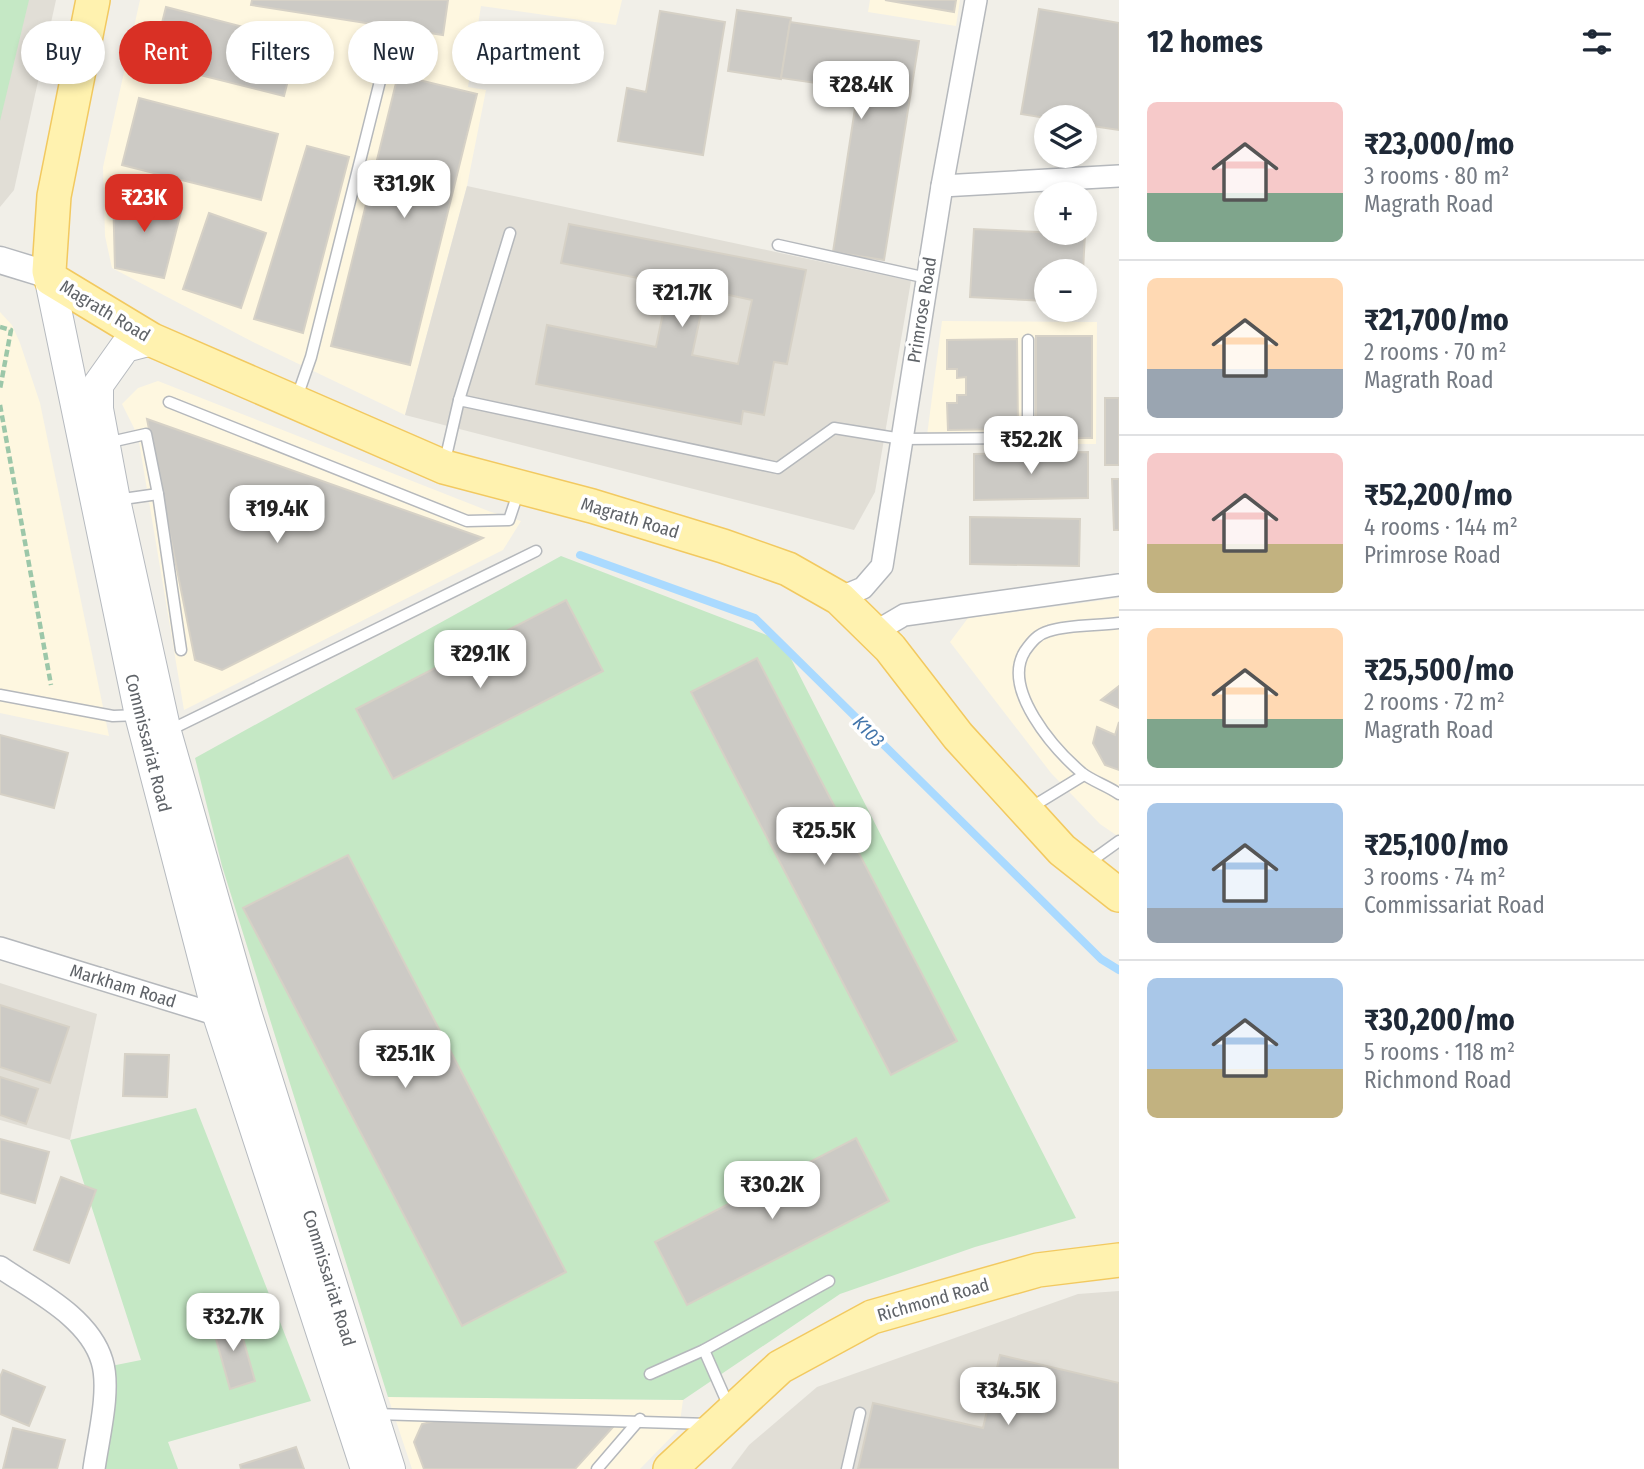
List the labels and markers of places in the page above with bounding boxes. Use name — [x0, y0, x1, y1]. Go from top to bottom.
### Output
pin: ₹28.4K — [804, 61, 918, 121]
pin: ₹31.9K — [347, 160, 461, 220]
pin: ₹23K — [103, 174, 185, 234]
pin: ₹21.7K — [625, 270, 739, 329]
pin: ₹52.2K — [974, 416, 1088, 476]
pin: ₹19.4K — [220, 486, 334, 545]
pin: ₹29.1K — [423, 630, 537, 690]
pin: ₹25.5K — [767, 808, 881, 867]
pin: ₹25.1K — [348, 1030, 462, 1090]
pin: ₹30.2K — [715, 1162, 829, 1221]
pin: ₹32.7K — [176, 1294, 290, 1353]
pin: ₹34.5K — [951, 1368, 1065, 1427]

